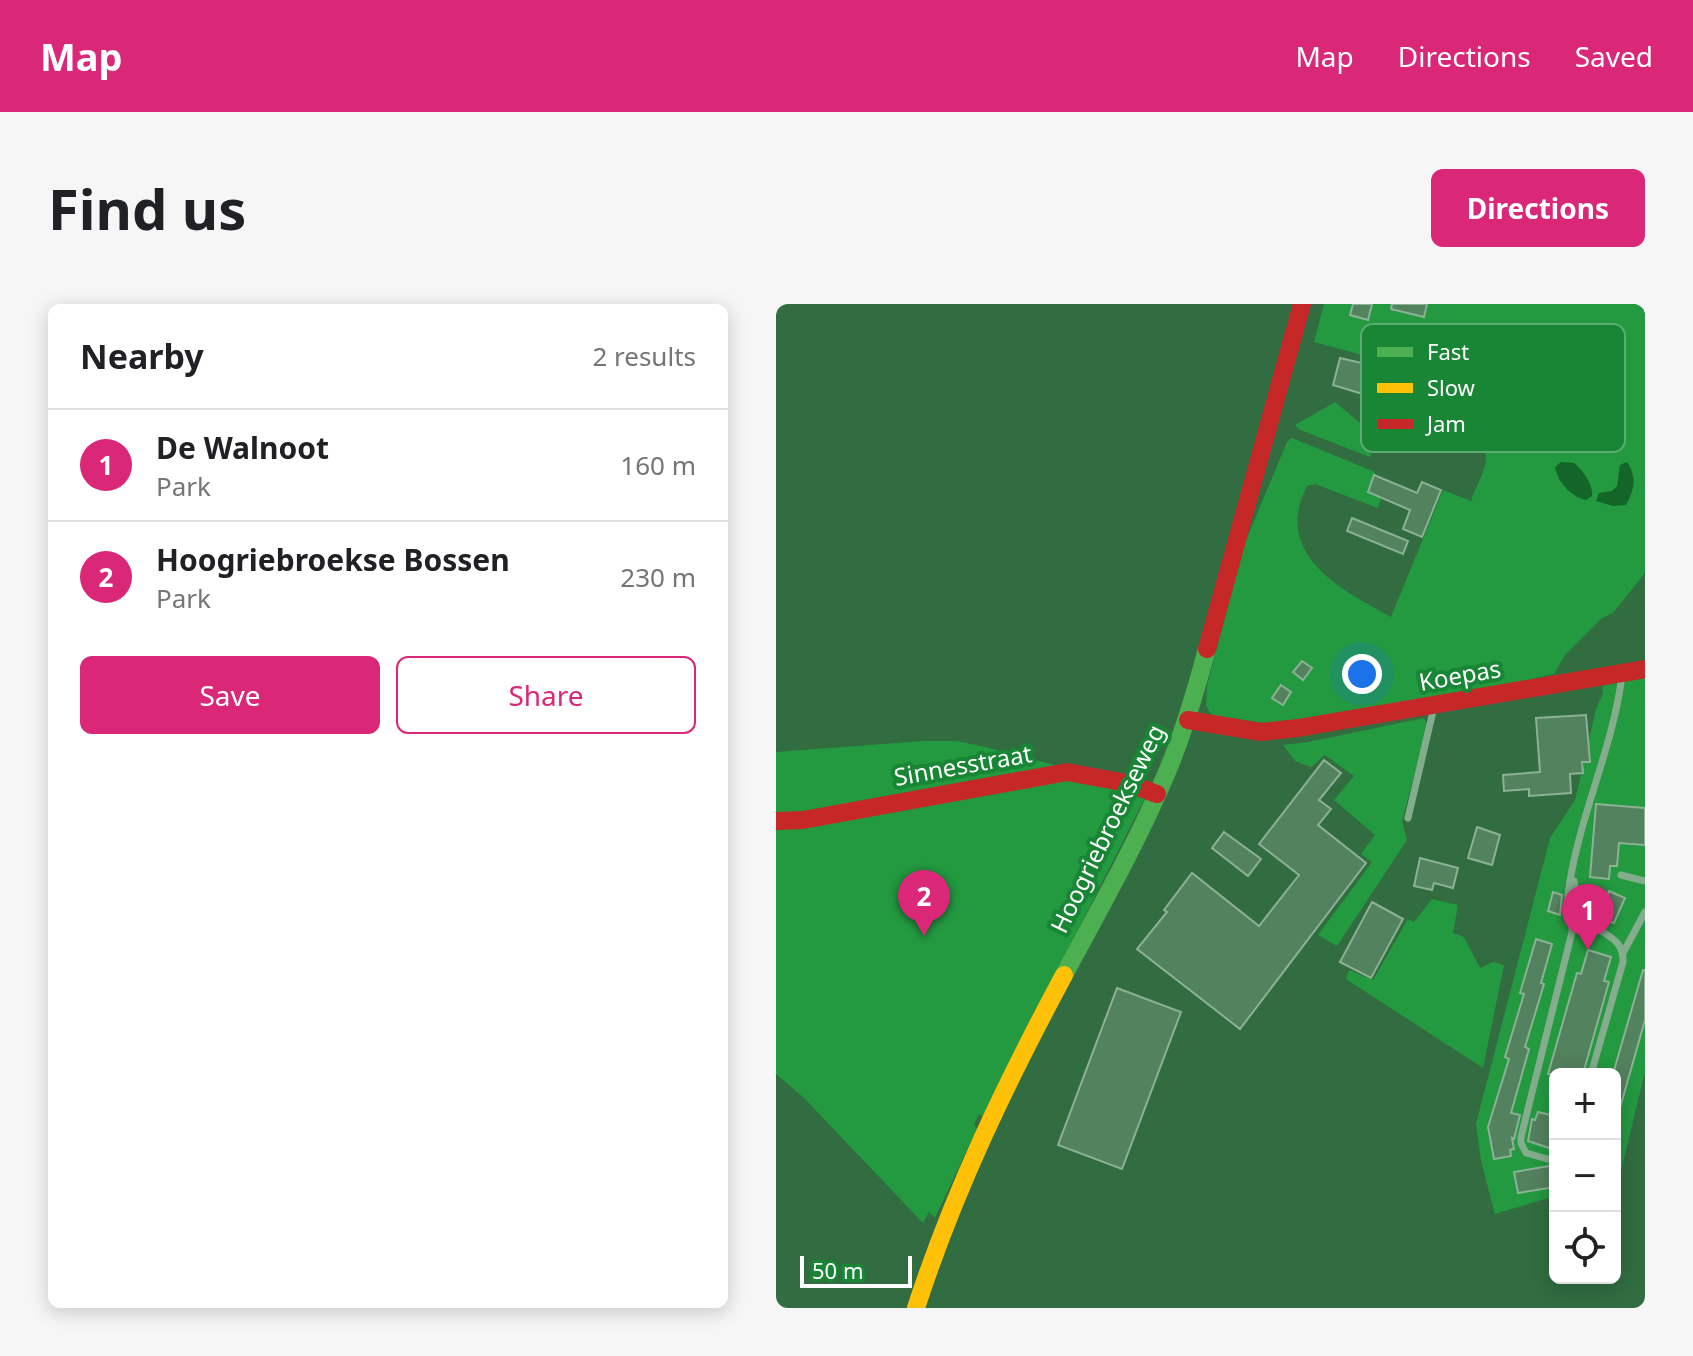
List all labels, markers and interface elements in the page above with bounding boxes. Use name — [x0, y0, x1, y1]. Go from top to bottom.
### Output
text: Map — [40, 30, 123, 82]
text: Map — [1295, 37, 1354, 75]
text: Directions — [1398, 37, 1531, 75]
text: Saved — [1575, 37, 1653, 75]
button: Directions — [1431, 169, 1645, 247]
text: Find us — [48, 170, 246, 246]
legend — [1361, 324, 1625, 452]
text: Nearby — [80, 333, 204, 379]
text: Fast — [1427, 336, 1469, 366]
text: 2 results — [592, 338, 696, 374]
text: Slow — [1427, 372, 1476, 402]
text: Jam — [1425, 408, 1466, 438]
text: De Walnoot — [156, 427, 329, 468]
text: 1 — [99, 447, 113, 483]
text: 160 m — [620, 447, 696, 483]
text: Park — [156, 468, 211, 504]
text: Hoogriebroekse Bossen — [156, 539, 510, 580]
text: 2 — [99, 559, 113, 595]
text: 230 m — [620, 559, 696, 595]
text: Park — [156, 580, 211, 616]
street label: Koepas — [1416, 651, 1503, 698]
your location — [1342, 654, 1382, 694]
button: Save — [80, 656, 380, 734]
button: Share — [396, 656, 696, 734]
street label: Hoogriebroekseweg — [1042, 719, 1171, 938]
street label: Sinnesstraat — [891, 736, 1035, 793]
pin: 2 — [898, 870, 950, 936]
pin: 1 — [1562, 884, 1614, 950]
map controls — [1549, 1068, 1621, 1284]
button: + — [1549, 1068, 1621, 1140]
button: − — [1549, 1140, 1621, 1212]
button: locate — [1549, 1212, 1621, 1284]
scale bar — [800, 1252, 912, 1288]
text: 50 m — [812, 1255, 863, 1285]

